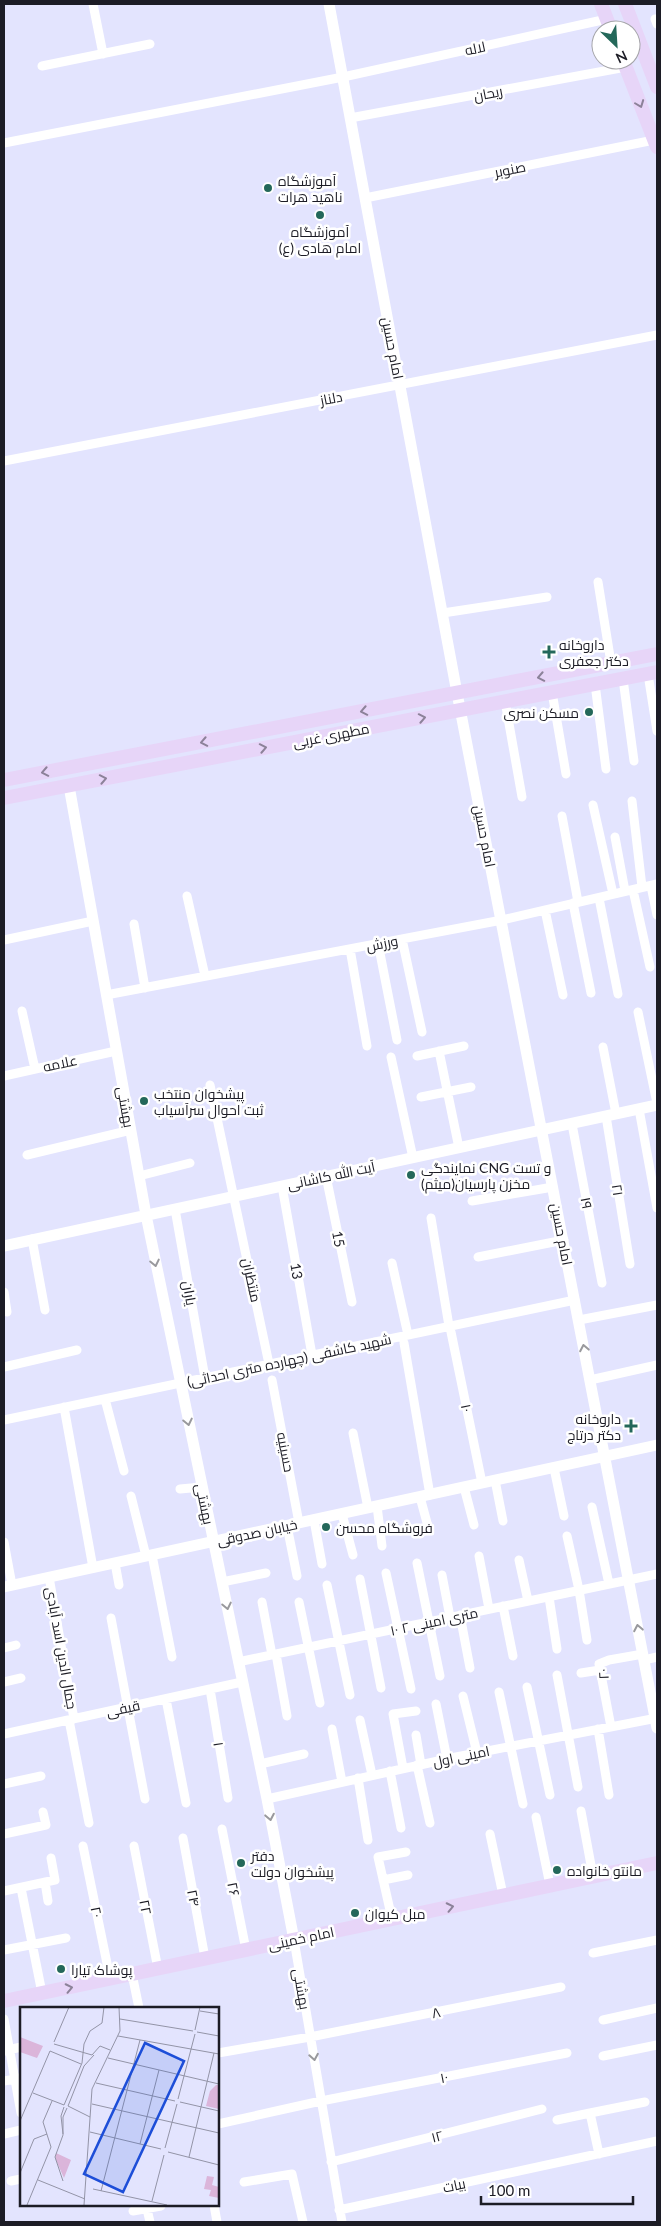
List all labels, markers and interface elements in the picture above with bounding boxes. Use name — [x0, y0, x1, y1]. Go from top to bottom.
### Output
north arrow — [591, 20, 641, 70]
street label: لاله — [463, 38, 487, 58]
text: N — [613, 47, 630, 67]
street label: ریحان — [472, 82, 504, 104]
one-way arrow — [634, 99, 645, 108]
street label: صنوبر — [492, 158, 527, 181]
place label: آموزشگاه ناهید هرات — [278, 172, 342, 205]
marker: آموزشگاه ناهید هرات — [262, 182, 274, 194]
marker: آموزشگاه امام هادی (ع) — [314, 209, 326, 221]
place label: آموزشگاه امام هادی (ع) — [279, 223, 361, 258]
street label: امام حسین — [377, 315, 407, 381]
street label: دلناز — [317, 388, 344, 409]
place label: داروخانه دکتر جعفری — [559, 636, 629, 669]
marker: داروخانه دکتر جعفری — [543, 646, 555, 658]
one-way arrow — [536, 671, 545, 681]
place label: مسکن نصری — [503, 704, 579, 721]
one-way arrow — [360, 705, 368, 715]
marker: مسکن نصری — [583, 706, 595, 718]
one-way arrow — [418, 713, 427, 723]
street label: مطهری غربی — [291, 719, 371, 751]
one-way arrow — [200, 736, 209, 746]
one-way arrow — [258, 744, 267, 754]
one-way arrow — [40, 767, 49, 777]
one-way arrow — [99, 774, 108, 785]
street label: امام حسین — [469, 803, 499, 869]
street label: ورزش — [365, 932, 399, 954]
street label: علامه — [41, 1051, 79, 1075]
street label: بهشتی — [114, 1085, 138, 1129]
place label: پیشخوان منتخب ثبت احوال سرآسیاب — [154, 1085, 264, 1119]
marker: پیشخوان منتخب ثبت احوال سرآسیاب — [138, 1095, 150, 1107]
street label: آیت الله کاشانی — [286, 1157, 377, 1193]
place label: نمایندگی CNG و تست مخزن پارسیان(میثم) — [421, 1159, 551, 1194]
marker: نمایندگی CNG و تست مخزن پارسیان(میثم) — [405, 1169, 417, 1181]
street label: ۲۱ — [609, 1183, 627, 1197]
street label: ۱۹ — [578, 1196, 596, 1210]
street label: امام حسین — [546, 1201, 576, 1267]
street label: 15 — [329, 1229, 349, 1249]
street label: منتظران — [239, 1256, 265, 1304]
one-way arrow — [150, 1258, 160, 1267]
street label: 13 — [287, 1262, 307, 1280]
street label: یاران — [179, 1279, 201, 1307]
street label: شهید کاشفی (چهارده متری احداثی) — [185, 1330, 393, 1392]
one-way arrow — [580, 1344, 590, 1353]
street label: ۱۰ — [458, 1402, 476, 1414]
place label: داروخانه دکتر درتاج — [567, 1410, 621, 1444]
one-way arrow — [182, 1417, 193, 1426]
marker: داروخانه دکتر درتاج — [625, 1420, 637, 1432]
street label: حسینیه — [274, 1431, 298, 1473]
street label: بهشتی — [192, 1482, 218, 1526]
street label: خیابان صدوقی — [215, 1515, 299, 1549]
place label: فروشگاه محسن — [336, 1519, 433, 1536]
marker: فروشگاه محسن — [320, 1521, 332, 1533]
street label: جمال الدین اسد آبادی — [42, 1586, 81, 1711]
one-way arrow — [221, 1602, 231, 1611]
street label: ۱۰ متری امینی ۲ — [389, 1603, 479, 1639]
one-way arrow — [634, 1624, 644, 1633]
street label: ۲۰ — [594, 1668, 612, 1680]
street label: قیفی — [105, 1696, 141, 1720]
street label: ۱ — [210, 1741, 228, 1747]
street label: امینی اول — [431, 1742, 491, 1771]
one-way arrow — [265, 1813, 275, 1821]
place label: دفتر پیشخوان دولت — [250, 1847, 334, 1882]
marker: دفتر پیشخوان دولت — [235, 1857, 247, 1869]
place label: مانتو خانواده — [567, 1862, 642, 1879]
marker: مانتو خانواده — [551, 1864, 563, 1876]
street label: ۲۶ — [224, 1880, 244, 1898]
street label: ۲۴ — [184, 1888, 204, 1908]
street label: ۲۲ — [136, 1898, 156, 1916]
one-way arrow — [446, 1902, 454, 1912]
street label: ۲۰ — [88, 1905, 106, 1919]
place label: مبل کیوان — [365, 1905, 426, 1922]
marker: مبل کیوان — [349, 1907, 361, 1919]
street label: امام خمینی — [266, 1923, 336, 1955]
place label: پوشاک تیارا — [71, 1961, 133, 1980]
marker: پوشاک تیارا — [55, 1963, 67, 1975]
street label: بهشتی — [290, 1967, 314, 2011]
one-way arrow — [64, 1983, 73, 1993]
street label: ۸ — [430, 2003, 442, 2021]
inset map — [20, 2007, 219, 2206]
one-way arrow — [308, 2052, 318, 2061]
street label: ۱۰ — [439, 2068, 449, 2086]
street label: ۱۲ — [429, 2126, 445, 2146]
street label: بیات — [441, 2174, 467, 2196]
scale bar — [481, 2174, 634, 2206]
text: 100 m — [488, 2181, 530, 2199]

